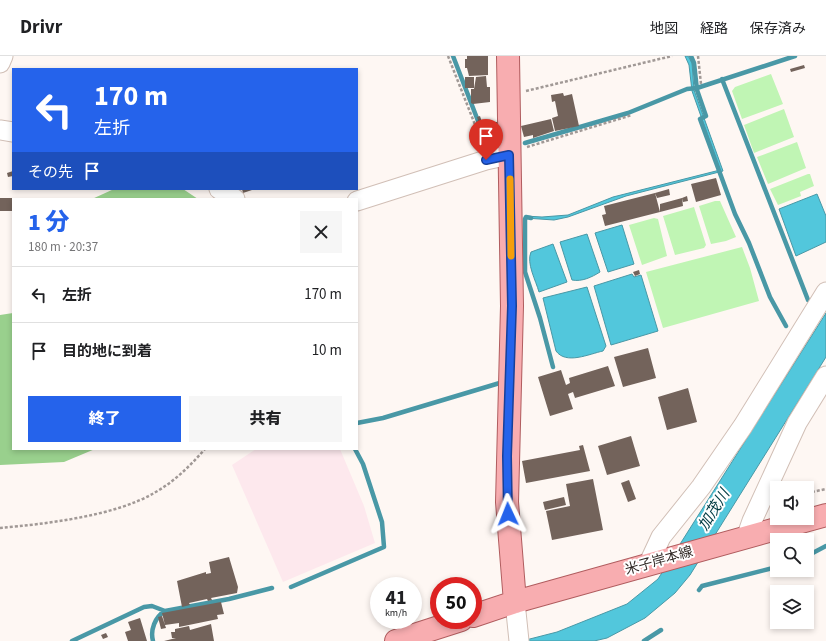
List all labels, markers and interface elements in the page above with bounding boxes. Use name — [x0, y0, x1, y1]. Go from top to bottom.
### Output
text: Drivr — [20, 14, 62, 41]
text: 地図 — [650, 19, 678, 39]
text: 経路 — [700, 19, 728, 39]
text: 保存済み — [750, 19, 806, 39]
text: 170 m — [94, 76, 168, 116]
icon: left — [28, 84, 80, 136]
text: 左折 — [94, 116, 130, 141]
pin — [469, 119, 503, 160]
icon: arrive — [475, 125, 497, 147]
icon: arrive — [81, 160, 103, 182]
text: その先 — [28, 162, 73, 183]
text: 1 分 — [28, 205, 70, 240]
button: close — [300, 211, 342, 253]
text: 180 m · 20:37 — [28, 238, 98, 256]
icon: left — [28, 284, 50, 306]
text: 170 m — [304, 284, 342, 305]
text: 左折 — [62, 285, 92, 306]
icon: arrive — [28, 340, 50, 362]
text: 10 m — [312, 340, 342, 361]
text: 目的地に到着 — [62, 341, 152, 362]
button: 終了 — [28, 396, 181, 442]
button: 共有 — [189, 396, 342, 442]
map controls — [770, 481, 814, 629]
button: sound — [770, 481, 814, 525]
water label: 加茂川 — [693, 484, 736, 535]
position arrow — [487, 493, 529, 535]
button: search — [770, 533, 814, 577]
street label: 米子岸本線 — [623, 542, 695, 580]
speed limit sign: 50 — [430, 577, 482, 629]
text: 41 — [385, 584, 407, 612]
button: layers — [770, 585, 814, 629]
text: km/h — [385, 606, 407, 620]

